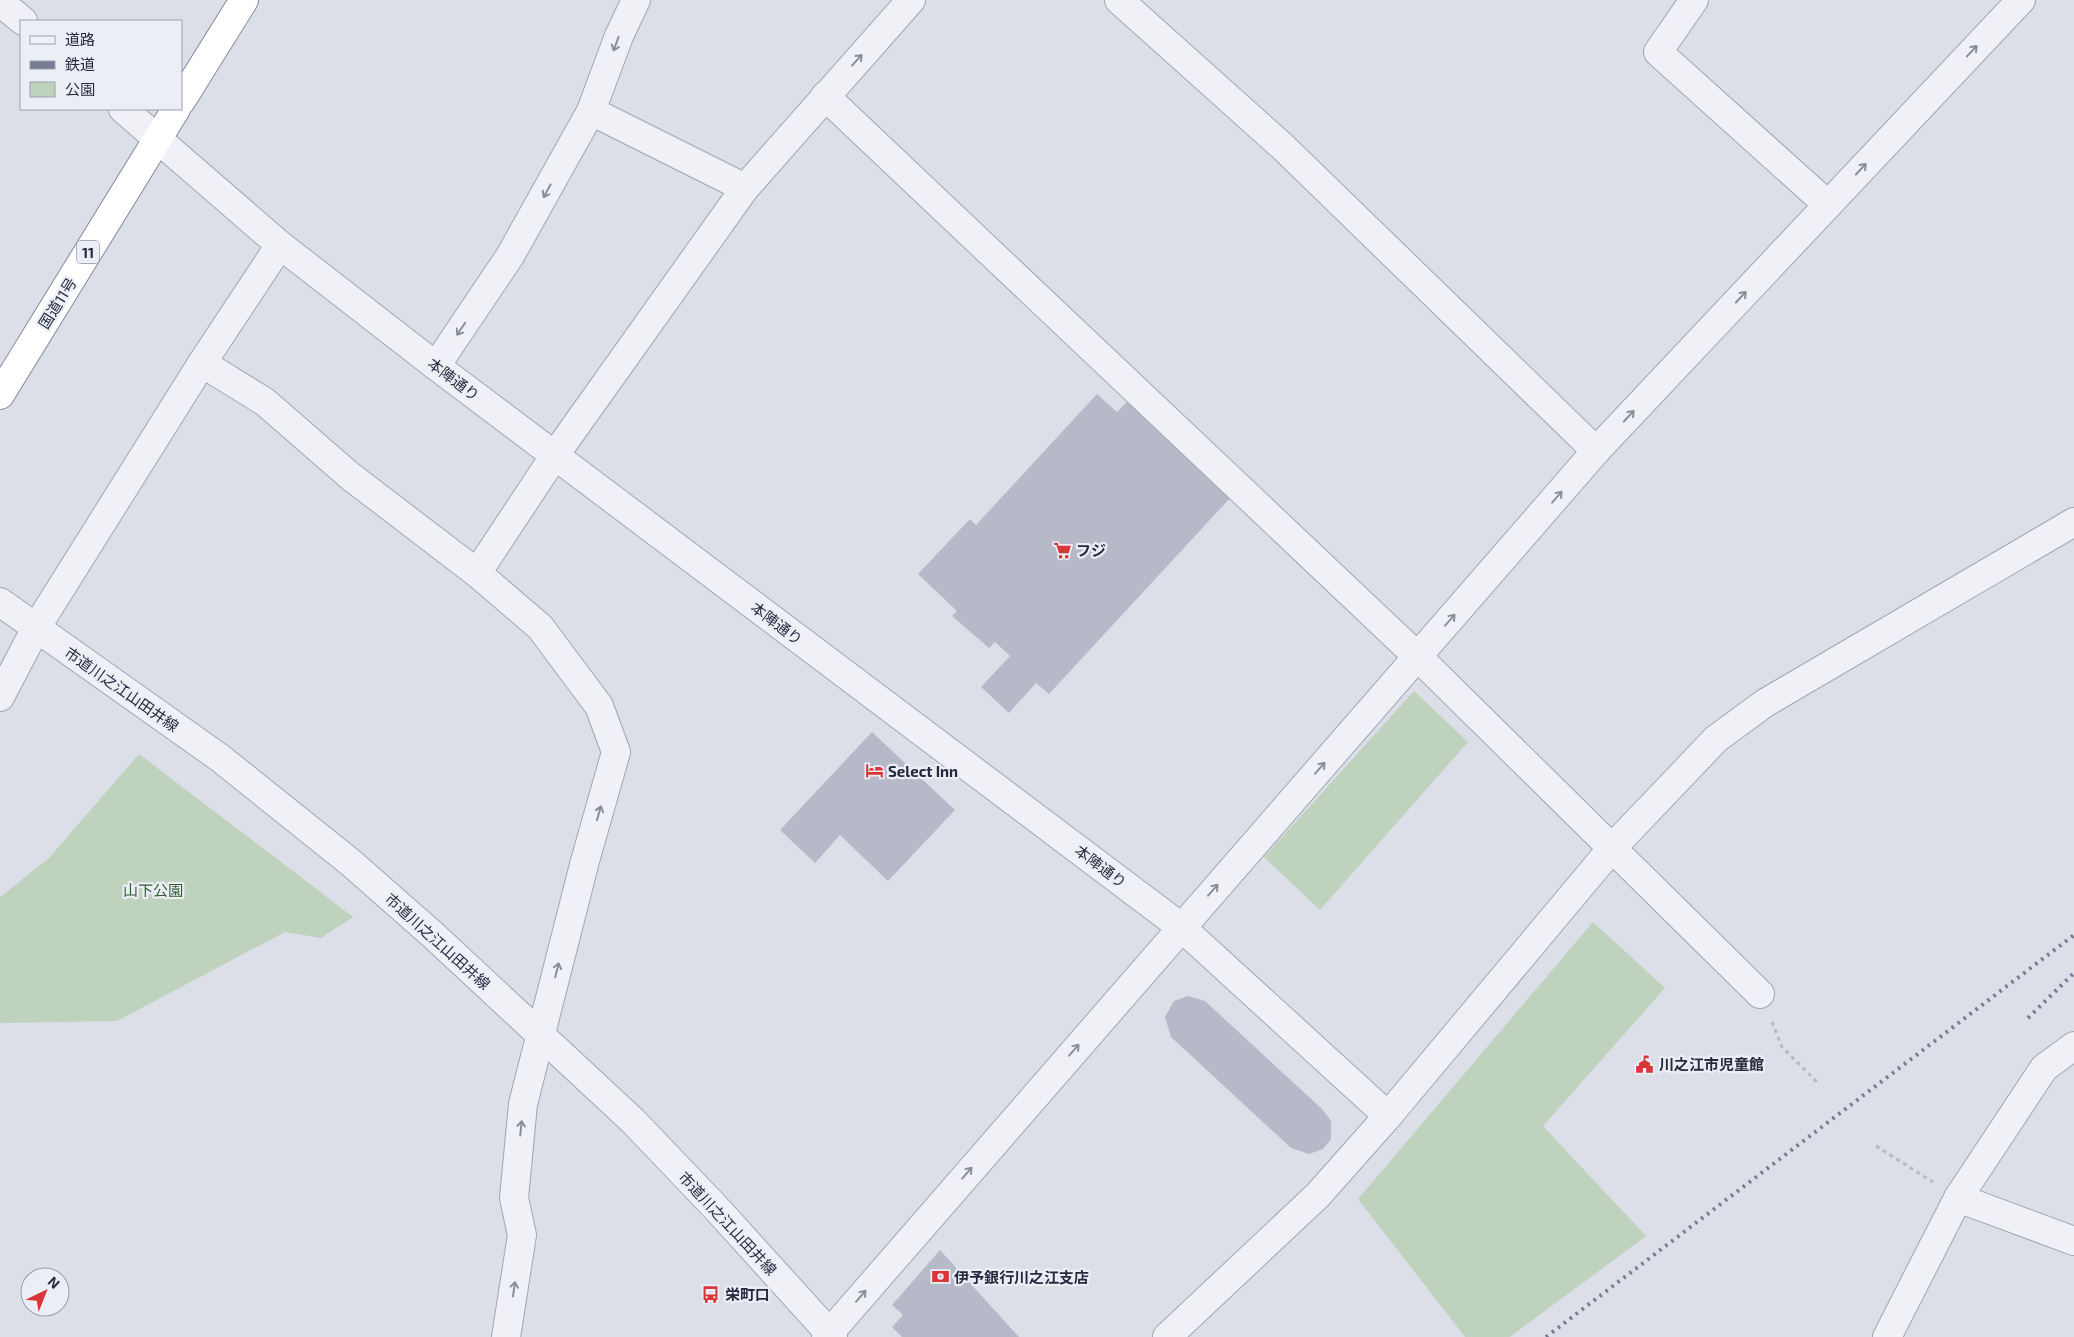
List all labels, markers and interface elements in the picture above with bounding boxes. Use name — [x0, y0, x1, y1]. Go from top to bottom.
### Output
legend — [20, 20, 182, 110]
text: 道路 — [65, 30, 95, 48]
one-way arrow — [611, 36, 620, 51]
one-way arrow — [1966, 45, 1978, 58]
one-way arrow — [851, 53, 863, 66]
text: 鉄道 — [65, 55, 95, 73]
text: 公園 — [65, 80, 95, 98]
one-way arrow — [1855, 163, 1867, 176]
one-way arrow — [541, 183, 551, 197]
road number: 11 — [77, 240, 99, 264]
street label: 国道11号 — [34, 274, 80, 332]
one-way arrow — [1735, 291, 1747, 304]
one-way arrow — [456, 321, 466, 335]
street label: 本陣通り — [425, 354, 483, 404]
one-way arrow — [1623, 409, 1635, 422]
one-way arrow — [1551, 490, 1562, 503]
supermarket icon: フジ — [1052, 540, 1072, 560]
place label: フジ — [1076, 541, 1106, 559]
street label: 本陣通り — [748, 598, 806, 648]
one-way arrow — [1445, 613, 1456, 626]
street label: 市道川之江山田井線 — [62, 643, 182, 735]
hotel icon: Select Inn — [864, 761, 884, 781]
place label: Select Inn — [888, 762, 958, 780]
one-way arrow — [1314, 762, 1326, 775]
one-way arrow — [594, 805, 604, 821]
street label: 本陣通り — [1072, 841, 1130, 891]
park label: 山下公園 — [123, 881, 183, 899]
one-way arrow — [1207, 884, 1219, 897]
street label: 市道川之江山田井線 — [382, 889, 494, 993]
one-way arrow — [553, 962, 562, 978]
one-way arrow — [1068, 1044, 1079, 1057]
public building icon: 川之江市児童館 — [1635, 1054, 1655, 1074]
place label: 川之江市児童館 — [1659, 1055, 1764, 1073]
one-way arrow — [516, 1120, 526, 1136]
street label: 市道川之江山田井線 — [675, 1167, 781, 1279]
one-way arrow — [962, 1167, 973, 1180]
north arrow — [20, 1267, 70, 1317]
bank icon: 伊予銀行川之江支店 — [930, 1267, 950, 1287]
place label: 伊予銀行川之江支店 — [954, 1268, 1089, 1286]
text: N — [45, 1272, 64, 1292]
one-way arrow — [509, 1281, 519, 1297]
bus stop icon: 栄町口 — [701, 1284, 721, 1304]
place label: 栄町口 — [725, 1285, 770, 1303]
one-way arrow — [855, 1290, 867, 1303]

